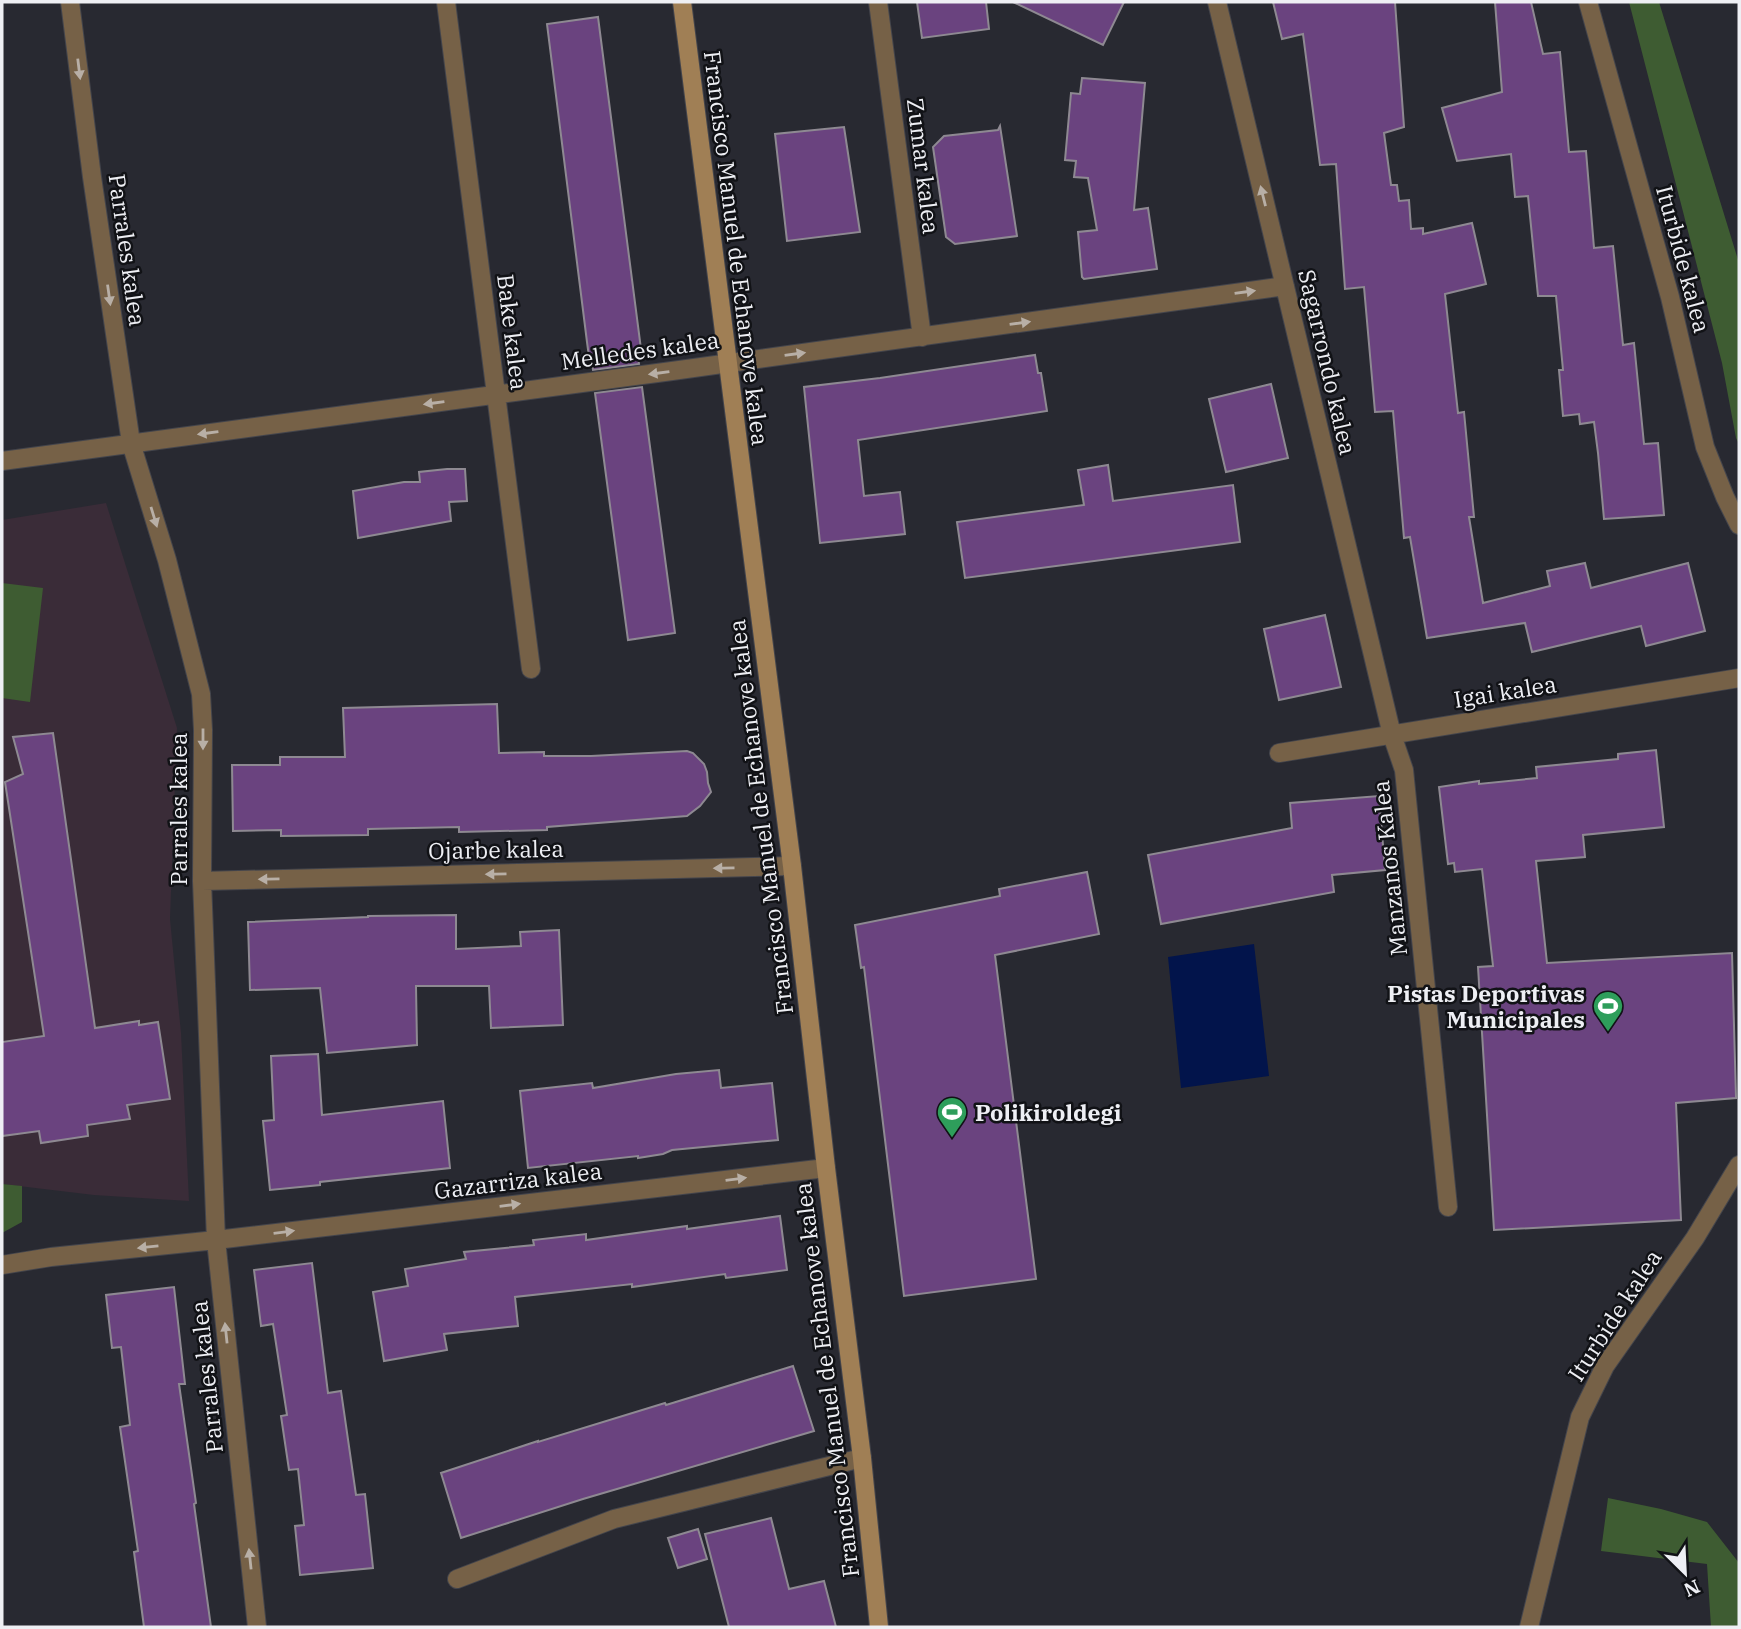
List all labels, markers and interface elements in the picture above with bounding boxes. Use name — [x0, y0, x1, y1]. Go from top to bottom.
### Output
street label: Francisco Manuel de Echanove kalea — [698, 49, 776, 447]
one-way arrow — [73, 59, 84, 81]
street label: Zumar kalea — [901, 96, 947, 236]
street label: Parrales kalea — [102, 172, 154, 328]
street label: Iturbide kalea — [1650, 182, 1718, 336]
one-way arrow — [1257, 185, 1268, 207]
street label: Sagarrondo kalea — [1292, 266, 1364, 458]
street label: Bake kalea — [491, 272, 535, 392]
one-way arrow — [104, 284, 115, 306]
one-way arrow — [1234, 286, 1256, 297]
one-way arrow — [1009, 317, 1031, 328]
street label: Melledes kalea — [559, 324, 721, 376]
one-way arrow — [784, 348, 806, 359]
one-way arrow — [648, 367, 670, 378]
one-way arrow — [423, 398, 445, 409]
one-way arrow — [197, 428, 219, 439]
one-way arrow — [149, 507, 159, 528]
street label: Francisco Manuel de Echanove kalea — [721, 618, 799, 1016]
street label: Igai kalea — [1452, 668, 1558, 714]
one-way arrow — [197, 728, 209, 750]
street label: Parrales kalea — [163, 732, 193, 886]
street label: Manzanos Kalea — [1365, 779, 1413, 957]
street label: Ojarbe kalea — [428, 833, 564, 865]
one-way arrow — [712, 862, 734, 874]
one-way arrow — [485, 868, 507, 879]
one-way arrow — [257, 874, 279, 885]
place label: Pistas Deportivas Municipales — [1387, 978, 1585, 1034]
sports icon: Pistas Deportivas Municipales — [1591, 989, 1625, 1033]
sports icon: Polikiroldegi — [935, 1095, 969, 1139]
place label: Polikiroldegi — [975, 1097, 1122, 1127]
street label: Gazarriza kalea — [432, 1155, 604, 1205]
one-way arrow — [725, 1173, 747, 1184]
street label: Francisco Manuel de Echanove kalea — [787, 1181, 865, 1579]
one-way arrow — [499, 1200, 521, 1211]
one-way arrow — [273, 1226, 295, 1237]
one-way arrow — [137, 1242, 159, 1253]
street label: Iturbide kalea — [1560, 1243, 1668, 1387]
street label: Parrales kalea — [183, 1299, 229, 1455]
one-way arrow — [220, 1322, 231, 1344]
north arrow — [1650, 1538, 1720, 1608]
one-way arrow — [244, 1548, 255, 1570]
text: N — [1680, 1575, 1704, 1603]

